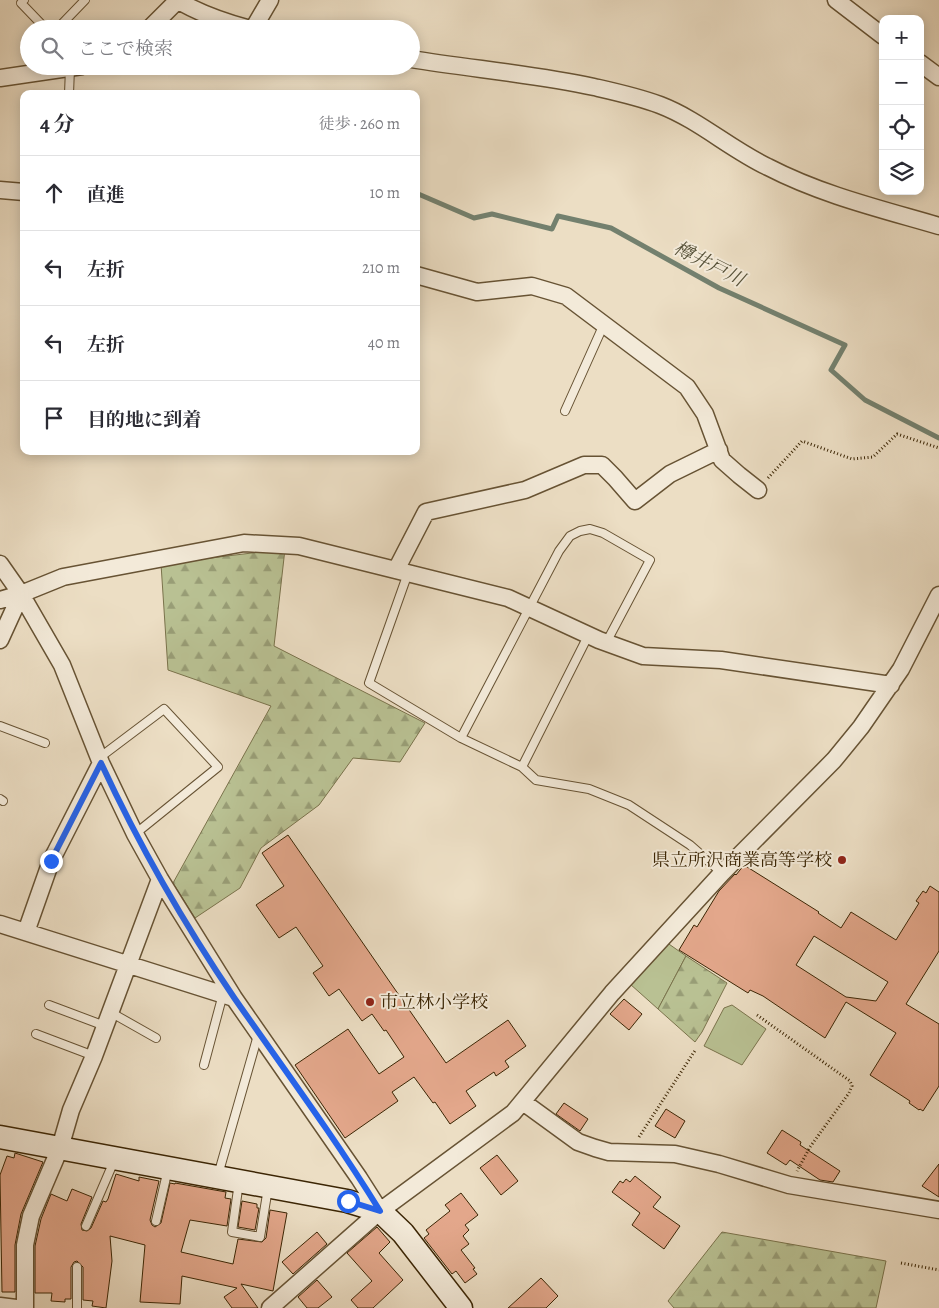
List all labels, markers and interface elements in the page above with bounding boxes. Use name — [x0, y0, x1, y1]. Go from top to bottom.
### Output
map controls — [879, 15, 924, 195]
button: + — [879, 15, 924, 60]
search box — [20, 20, 420, 75]
icon: search — [38, 34, 66, 62]
text: ここで検索 — [78, 36, 173, 62]
button: − — [879, 60, 924, 105]
button: locate — [879, 105, 924, 150]
text: 4 分 — [40, 110, 75, 138]
text: 徒歩 · 260 m — [318, 113, 400, 135]
button: layers — [879, 150, 924, 195]
icon: ahead — [40, 179, 68, 207]
text: 直進 — [87, 182, 125, 208]
text: 10 m — [370, 182, 400, 204]
water label: 樽井戸川 — [669, 235, 751, 294]
icon: left — [40, 254, 68, 282]
text: 左折 — [87, 257, 125, 283]
text: 210 m — [362, 257, 400, 279]
icon: left — [40, 329, 68, 357]
text: 左折 — [87, 332, 125, 358]
text: 40 m — [368, 332, 400, 354]
icon: arrive — [40, 404, 68, 432]
text: 目的地に到着 — [87, 407, 201, 433]
place label: 県立所沢商業高等学校 — [652, 848, 832, 872]
route end — [40, 850, 63, 873]
marker: 県立所沢商業高等学校 — [836, 854, 848, 866]
place label: 市立林小学校 — [380, 990, 488, 1014]
marker: 市立林小学校 — [364, 996, 376, 1008]
route start — [337, 1190, 360, 1213]

